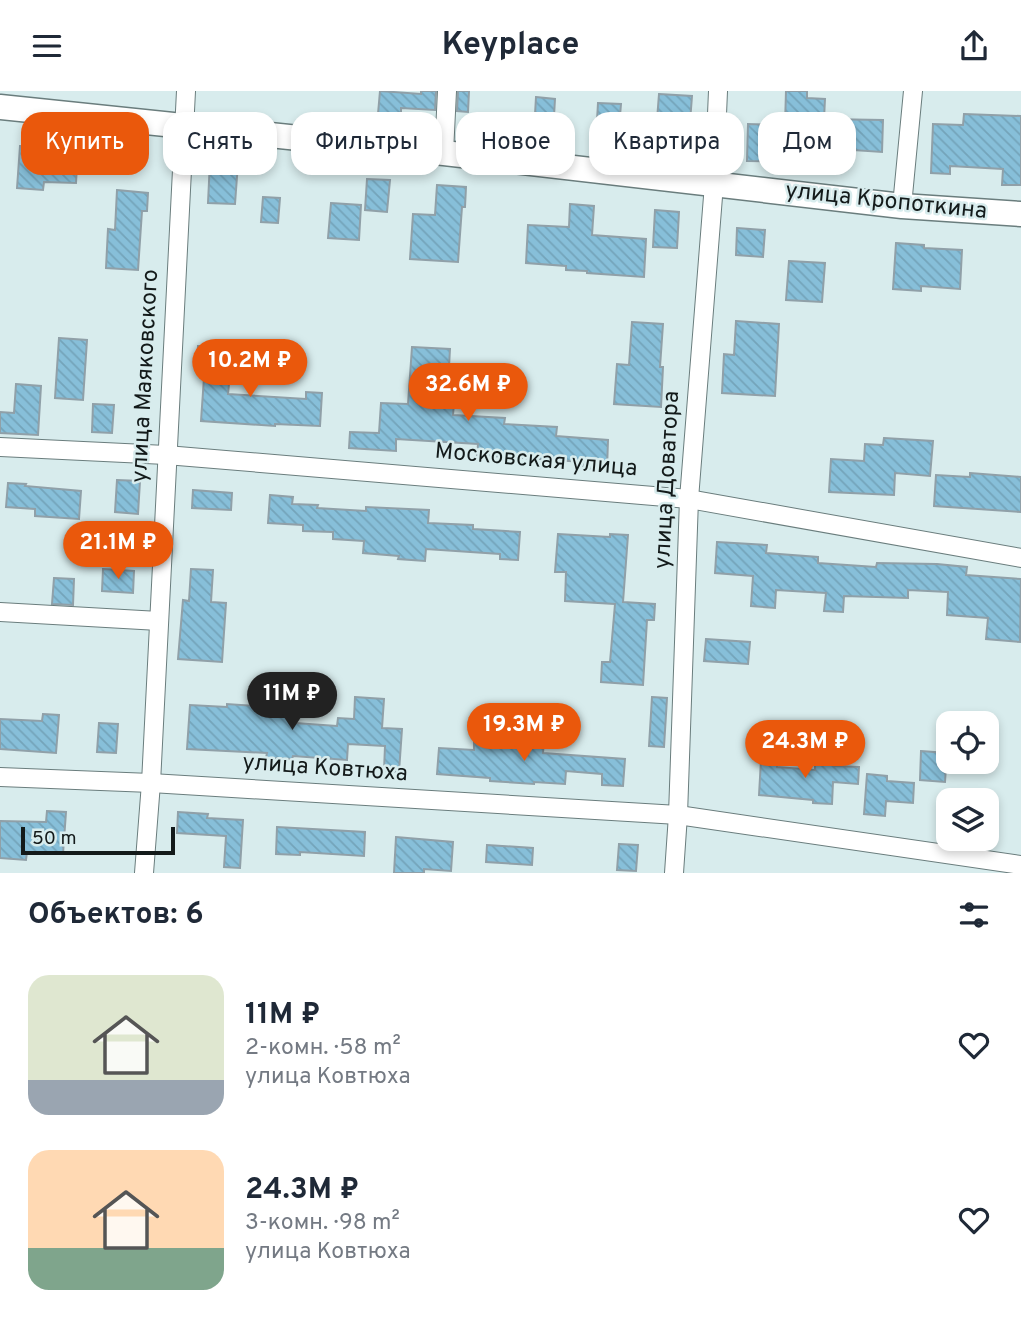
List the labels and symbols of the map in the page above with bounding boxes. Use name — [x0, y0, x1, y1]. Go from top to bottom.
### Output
street label: улица Кропоткина — [784, 177, 988, 227]
street label: улица Маяковского — [126, 269, 166, 483]
pin: 10.2M ₽ — [185, 339, 315, 399]
pin: 32.6M ₽ — [403, 363, 533, 423]
street label: улица Доватора — [649, 390, 687, 570]
street label: Московская улица — [433, 438, 639, 484]
pin: 21.1M ₽ — [53, 521, 183, 581]
pin: 11M ₽ — [243, 673, 341, 732]
pin: 19.3M ₽ — [459, 703, 589, 763]
pin: 24.3M ₽ — [740, 721, 870, 780]
street label: улица Ковтюха — [241, 749, 409, 789]
scale bar — [21, 824, 175, 856]

